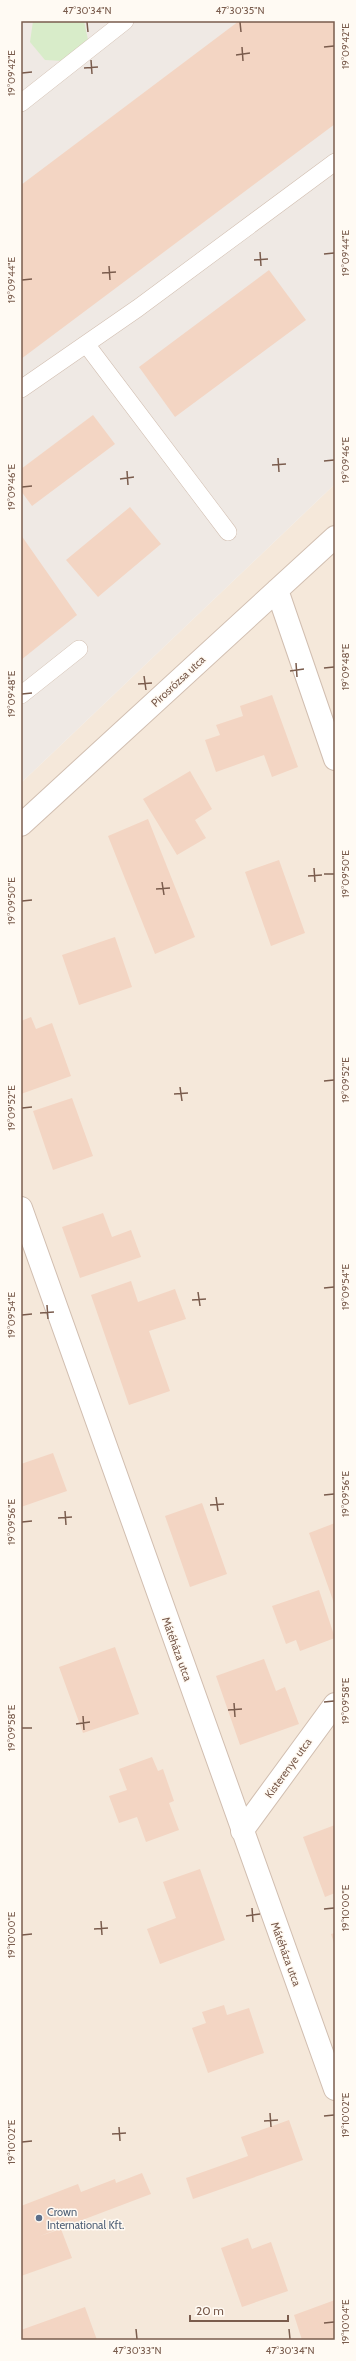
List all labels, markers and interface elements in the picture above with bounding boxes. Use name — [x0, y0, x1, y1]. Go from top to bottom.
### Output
text: 47°30'34"N — [62, 4, 112, 17]
text: 47°30'35"N — [216, 4, 264, 17]
text: 19°09'42"E — [339, 23, 352, 69]
text: 19°09'42"E — [5, 50, 18, 96]
text: 19°09'44"E — [339, 229, 352, 276]
text: 19°09'44"E — [5, 256, 18, 303]
text: 19°09'46"E — [339, 436, 352, 483]
text: 19°09'46"E — [5, 463, 18, 510]
text: 19°09'48"E — [339, 643, 352, 690]
street label: Pirosrózsa utca — [148, 652, 209, 710]
text: 19°09'48"E — [5, 670, 18, 717]
text: 19°09'50"E — [339, 850, 352, 898]
text: 19°09'50"E — [5, 877, 18, 925]
text: 19°09'52"E — [339, 1057, 352, 1103]
text: 19°09'52"E — [5, 1085, 18, 1131]
text: 19°09'54"E — [339, 1264, 352, 1310]
text: 19°09'54"E — [5, 1292, 18, 1338]
text: 19°09'56"E — [339, 1471, 352, 1517]
text: 19°09'56"E — [5, 1499, 18, 1545]
street label: Mátéháza utca — [159, 1615, 195, 1684]
text: 19°09'58"E — [339, 1677, 352, 1724]
text: 19°09'58"E — [5, 1704, 18, 1751]
street label: Kisterenye utca — [262, 1735, 315, 1801]
text: 19°10'00"E — [339, 1884, 352, 1931]
text: 19°10'00"E — [5, 1911, 18, 1958]
street label: Mátéháza utca — [268, 1920, 304, 1989]
text: 19°10'02"E — [339, 2092, 352, 2137]
text: 19°10'02"E — [5, 2119, 18, 2164]
place label: Crown International Kft. — [47, 2205, 124, 2232]
marker: Crown International Kft. — [34, 2213, 44, 2223]
scale bar — [190, 2297, 288, 2323]
text: 19°10'04"E — [339, 2299, 352, 2345]
text: 20 m — [196, 2303, 224, 2318]
text: 47°30'33"N — [113, 2344, 161, 2357]
text: 47°30'34"N — [265, 2344, 315, 2357]

